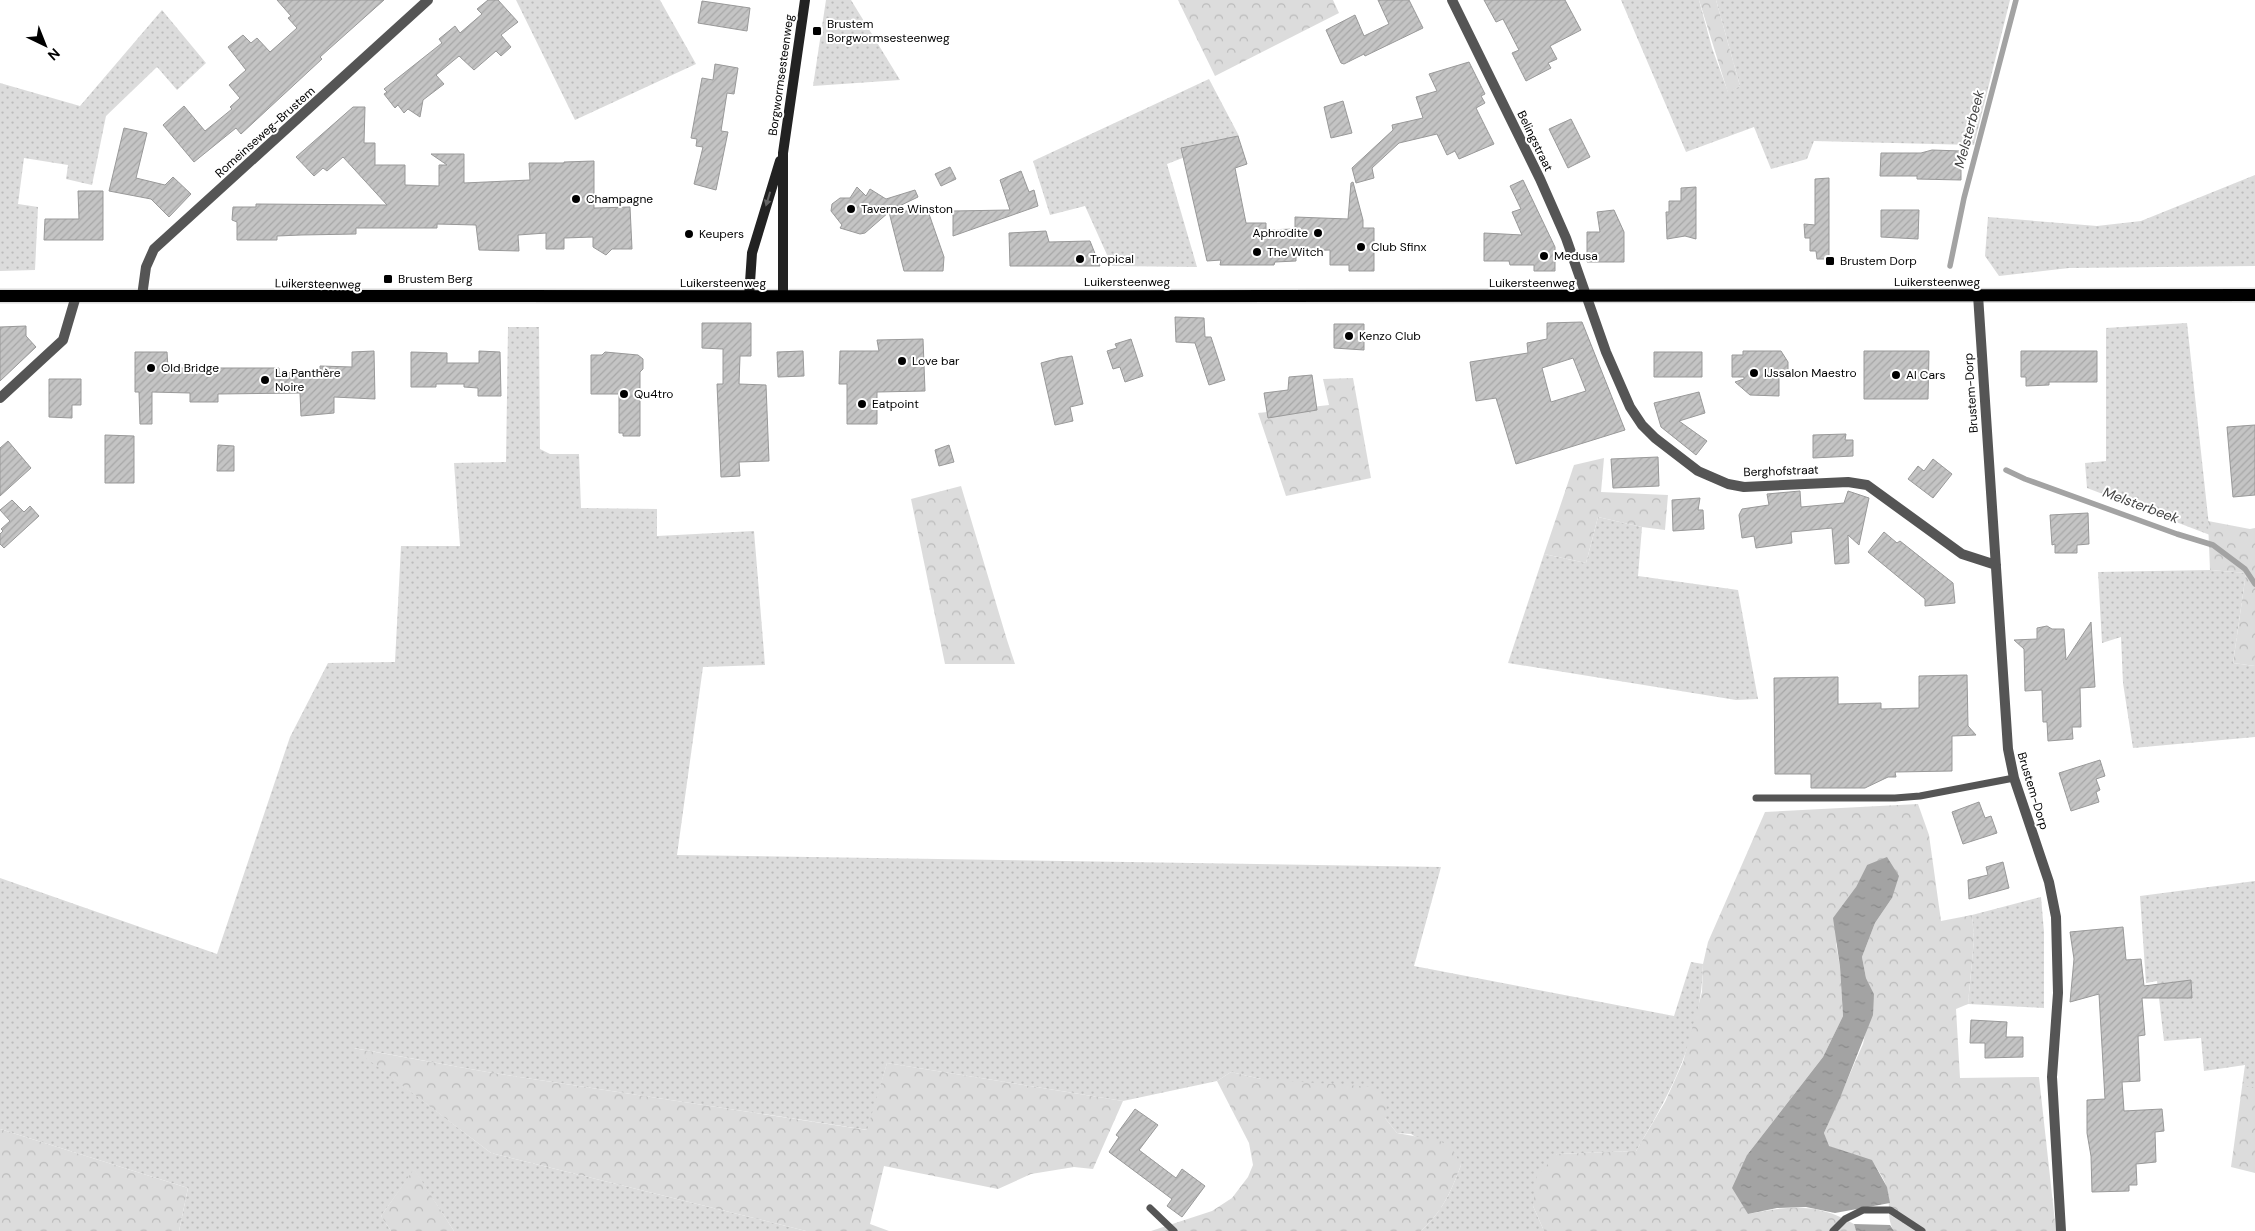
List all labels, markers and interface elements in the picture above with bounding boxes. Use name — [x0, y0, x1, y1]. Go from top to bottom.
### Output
street label: Borgwormsesteenweg — [765, 13, 797, 137]
place label: Brustem Borgwormsesteenweg — [827, 16, 950, 46]
north arrow — [20, 20, 70, 70]
marker: Brustem Borgwormsesteenweg — [811, 25, 823, 37]
text: N — [44, 44, 64, 65]
street label: Romeinseweg-Brustem — [212, 83, 318, 181]
water label: Melsterbeek — [1950, 87, 1988, 170]
street label: Belingstraat — [1513, 108, 1557, 174]
place label: Champagne — [586, 191, 653, 207]
one-way arrow — [763, 192, 771, 207]
marker: Champagne — [570, 193, 582, 205]
place label: Taverne Winston — [861, 201, 953, 217]
marker: Taverne Winston — [845, 203, 857, 215]
place label: Aphrodite — [1253, 225, 1308, 241]
place label: Keupers — [699, 226, 744, 242]
marker: Aphrodite — [1312, 227, 1324, 239]
marker: Keupers — [683, 228, 695, 240]
place label: Club Sfinx — [1371, 239, 1426, 255]
marker: Club Sfinx — [1355, 241, 1367, 253]
place label: The Witch — [1267, 244, 1324, 260]
marker: The Witch — [1251, 246, 1263, 258]
place label: Medusa — [1554, 248, 1598, 264]
marker: Medusa — [1538, 250, 1550, 262]
place label: Tropical — [1090, 251, 1134, 267]
marker: Tropical — [1074, 253, 1086, 265]
place label: Brustem Dorp — [1840, 253, 1917, 269]
marker: Brustem Dorp — [1824, 255, 1836, 267]
place label: Brustem Berg — [398, 271, 473, 287]
marker: Brustem Berg — [382, 273, 394, 285]
street label: Luikersteenweg — [1084, 274, 1170, 290]
street label: Luikersteenweg — [1894, 274, 1980, 290]
street label: Luikersteenweg — [275, 275, 362, 293]
street label: Luikersteenweg — [680, 275, 766, 291]
street label: Luikersteenweg — [1489, 275, 1575, 291]
place label: Kenzo Club — [1359, 328, 1421, 344]
marker: Kenzo Club — [1343, 330, 1355, 342]
street label: Brustem-Dorp — [1960, 352, 1982, 434]
place label: Love bar — [912, 353, 960, 369]
marker: Love bar — [896, 355, 908, 367]
place label: Old Bridge — [161, 360, 219, 376]
marker: Old Bridge — [145, 362, 157, 374]
place label: La Panthère Noire — [275, 365, 341, 395]
place label: IJssalon Maestro — [1764, 365, 1857, 381]
marker: IJssalon Maestro — [1748, 367, 1760, 379]
place label: Al Cars — [1906, 367, 1945, 383]
marker: Al Cars — [1890, 369, 1902, 381]
marker: La Panthère Noire — [259, 374, 271, 386]
place label: Qu4tro — [634, 386, 673, 402]
marker: Qu4tro — [618, 388, 630, 400]
place label: Eatpoint — [872, 396, 919, 412]
marker: Eatpoint — [856, 398, 868, 410]
street label: Berghofstraat — [1743, 462, 1819, 480]
water label: Melsterbeek — [2100, 483, 2182, 527]
street label: Brustem-Dorp — [2014, 750, 2052, 832]

